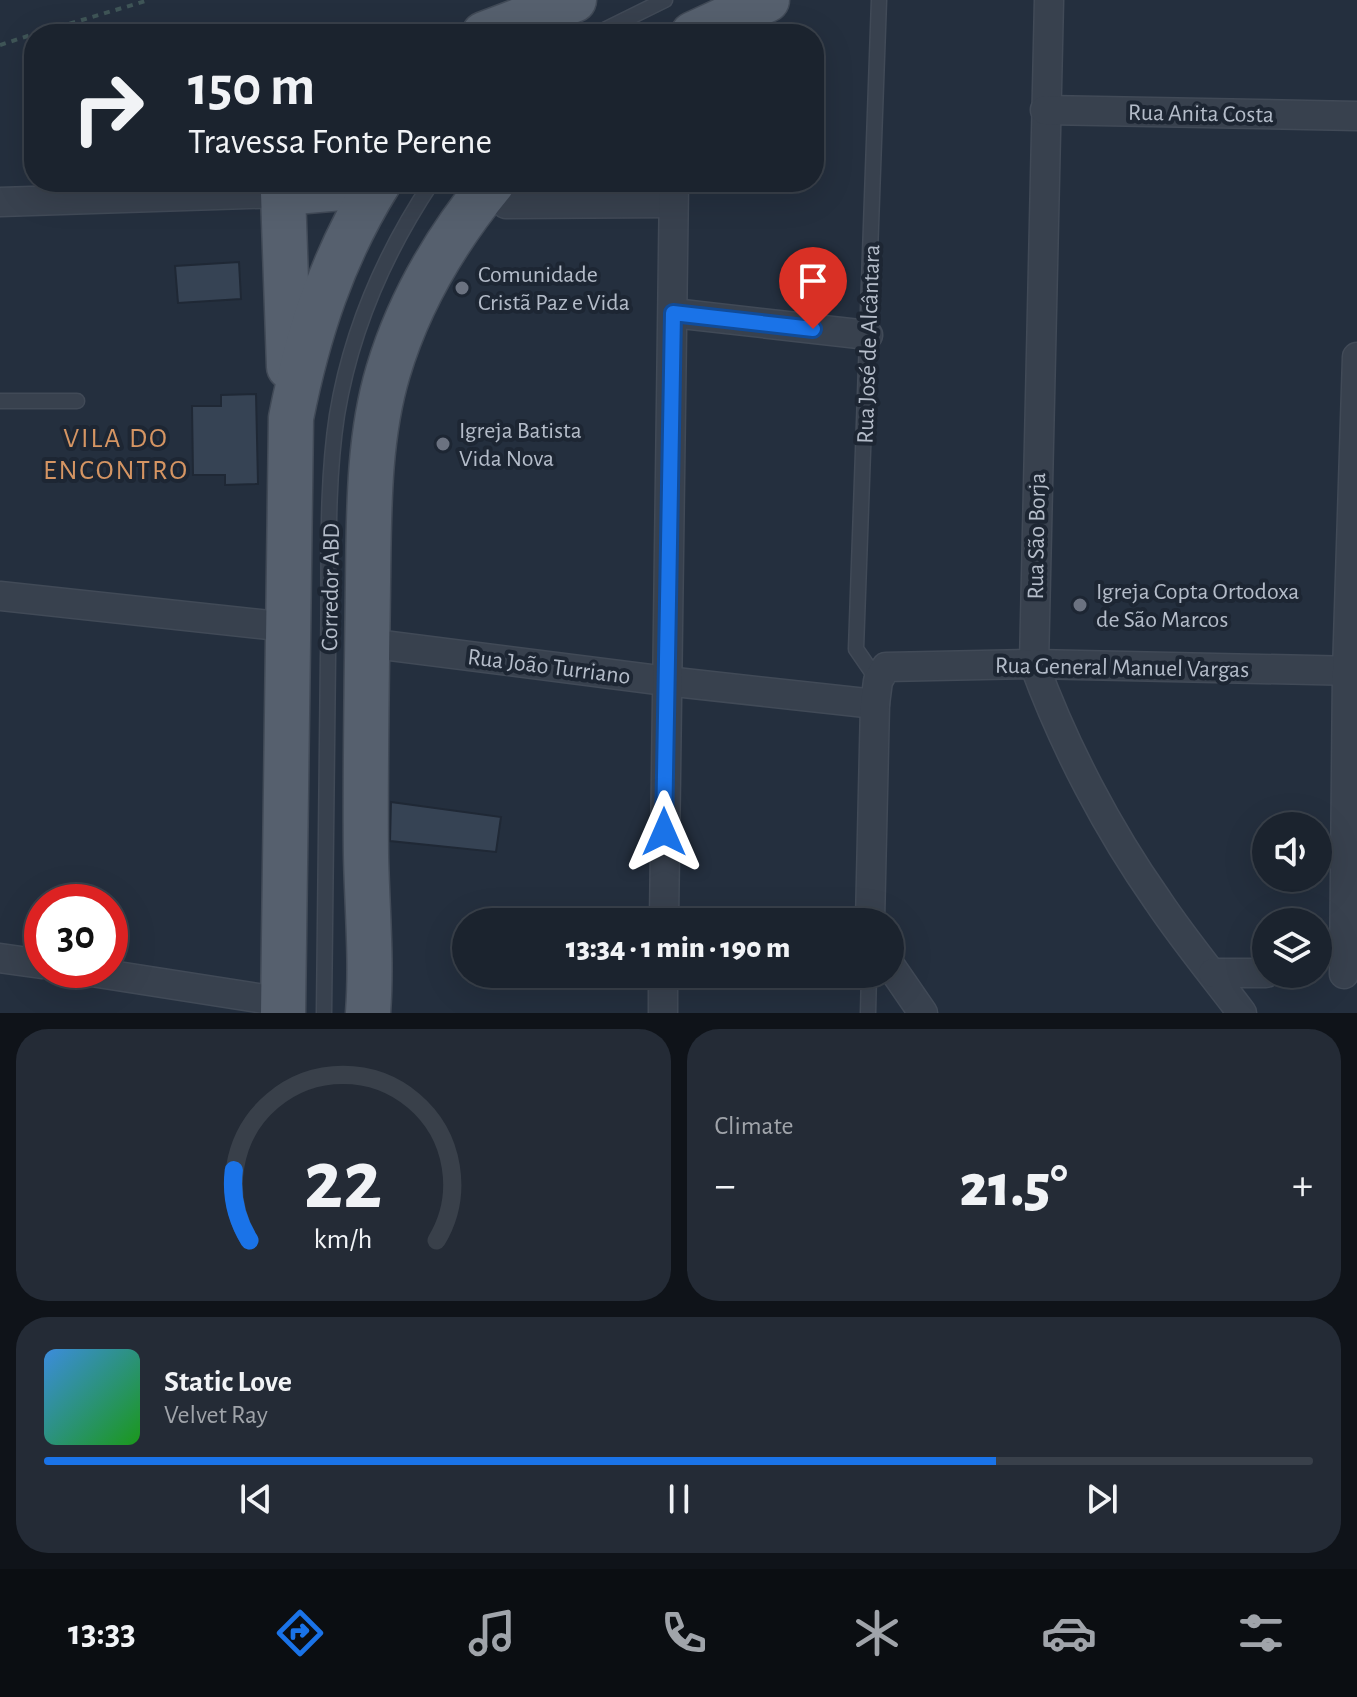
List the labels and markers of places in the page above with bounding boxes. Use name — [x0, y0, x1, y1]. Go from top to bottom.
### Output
pin — [779, 247, 847, 329]
place label: Comunidade Cristã Paz e Vida — [478, 263, 630, 315]
marker: Comunidade Cristã Paz e Vida — [453, 279, 471, 297]
place label: Igreja Batista Vida Nova — [459, 419, 582, 471]
marker: Igreja Batista Vida Nova — [434, 435, 452, 453]
place label: Igreja Copta Ortodoxa de São Marcos — [1096, 580, 1299, 632]
marker: Igreja Copta Ortodoxa de São Marcos — [1071, 596, 1089, 614]

